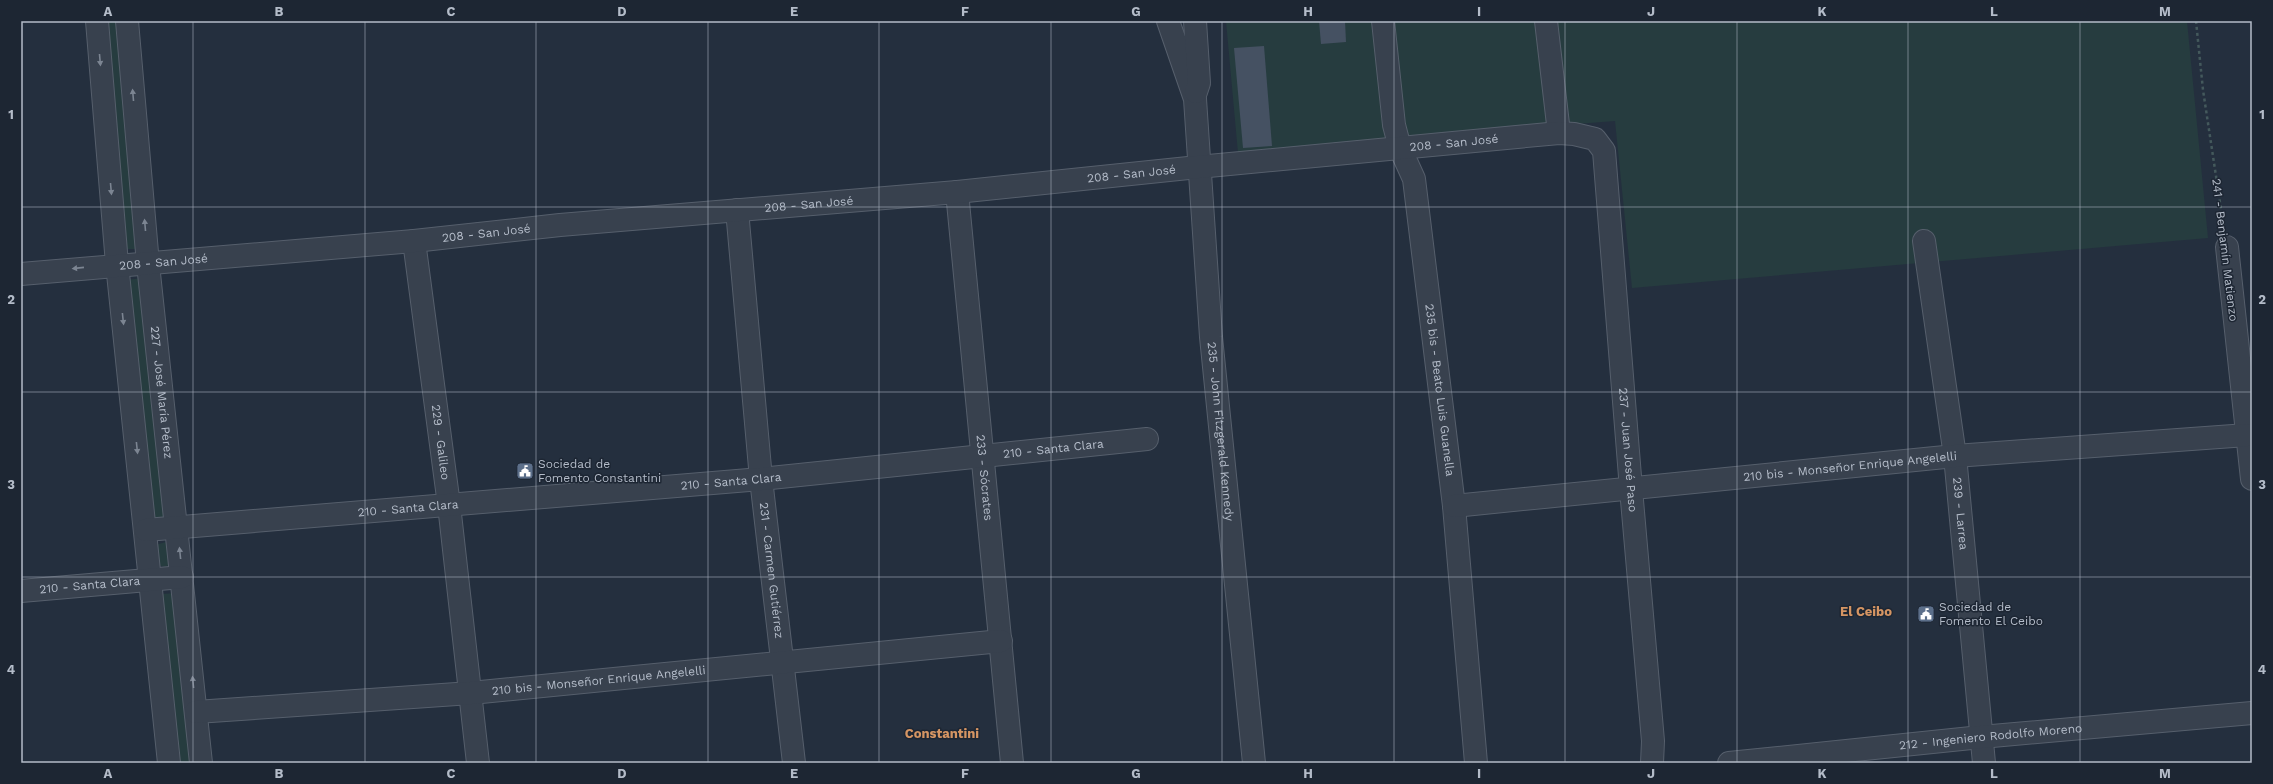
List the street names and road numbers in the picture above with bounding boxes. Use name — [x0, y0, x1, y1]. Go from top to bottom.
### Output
street label: 208 - San José — [1409, 132, 1499, 154]
street label: 208 - San José — [1086, 162, 1176, 185]
street label: 241 - Benjamín Matienzo — [2209, 178, 2241, 322]
street label: 208 - San José — [764, 194, 854, 215]
street label: 208 - San José — [441, 221, 531, 245]
street label: 208 - San José — [119, 251, 208, 273]
street label: 235 bis - Beato Luis Guanella — [1422, 303, 1457, 477]
street label: 227 - José María Pérez — [148, 325, 176, 459]
street label: 235 - John Fitzgerald Kennedy — [1205, 341, 1237, 522]
street label: 237 - Juan José Paso — [1616, 387, 1640, 513]
street label: 229 - Galileo — [429, 404, 453, 481]
street label: 233 - Sócrates — [973, 434, 996, 521]
street label: 210 - Santa Clara — [1002, 437, 1105, 461]
street label: 210 bis - Monseñor Enrique Angelelli — [1743, 449, 1957, 484]
street label: 210 - Santa Clara — [680, 470, 782, 493]
street label: 239 - Larrea — [1950, 476, 1971, 551]
street label: 210 - Santa Clara — [357, 497, 459, 519]
street label: 231 - Carmen Gutiérrez — [757, 501, 786, 639]
street label: 210 - Santa Clara — [39, 574, 141, 596]
street label: 210 bis - Monseñor Enrique Angelelli — [491, 663, 706, 698]
street label: 212 - Ingeniero Rodolfo Moreno — [1898, 721, 2083, 752]

